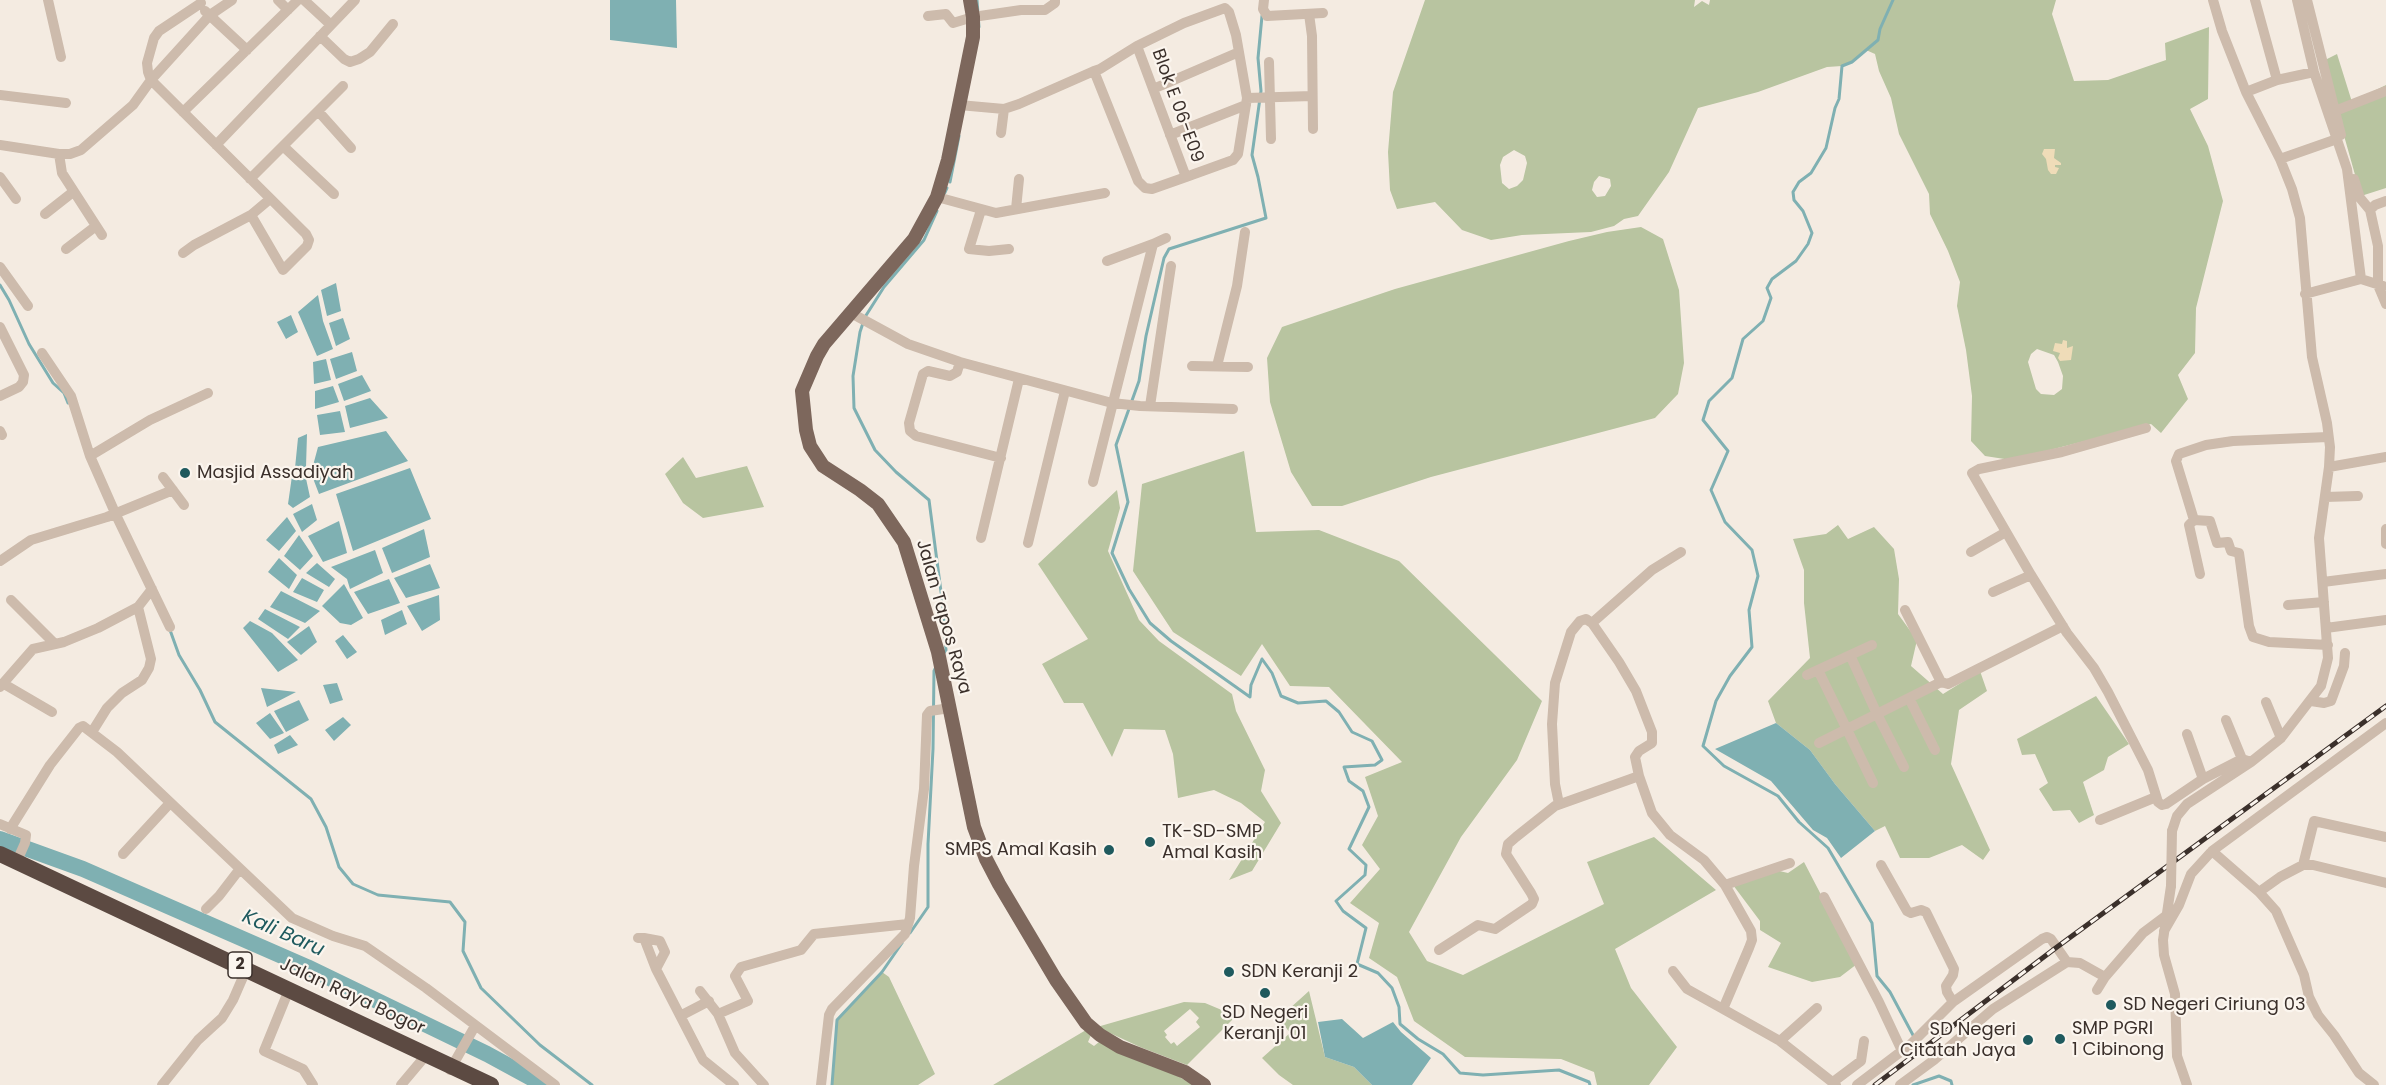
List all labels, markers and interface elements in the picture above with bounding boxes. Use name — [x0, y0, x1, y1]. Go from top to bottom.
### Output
street label: Blok E 06-E09 — [1146, 46, 1208, 166]
place label: Masjid Assadiyah — [197, 462, 353, 484]
marker: Masjid Assadiyah — [178, 466, 192, 480]
street label: Jalan Tapos Raya — [911, 537, 975, 697]
place label: TK-SD-SMP Amal Kasih — [1162, 821, 1262, 864]
marker: TK-SD-SMP Amal Kasih — [1143, 835, 1157, 849]
place label: SMPS Amal Kasih — [945, 839, 1097, 861]
marker: SMPS Amal Kasih — [1102, 843, 1116, 857]
water label: Kali Baru — [238, 905, 328, 963]
road number: 2 — [228, 952, 252, 978]
street label: Jalan Raya Bogor — [276, 954, 428, 1040]
place label: SDN Keranji 2 — [1241, 961, 1358, 983]
marker: SDN Keranji 2 — [1222, 965, 1236, 979]
marker: SD Negeri Keranji 01 — [1258, 986, 1272, 1000]
place label: SD Negeri Ciriung 03 — [2123, 994, 2306, 1016]
marker: SD Negeri Ciriung 03 — [2104, 998, 2118, 1012]
place label: SD Negeri Keranji 01 — [1222, 1002, 1308, 1044]
place label: SMP PGRI 1 Cibinong — [2072, 1018, 2164, 1060]
place label: SD Negeri Citatah Jaya — [1900, 1019, 2016, 1062]
marker: SMP PGRI 1 Cibinong — [2053, 1032, 2067, 1046]
marker: SD Negeri Citatah Jaya — [2021, 1033, 2035, 1047]

